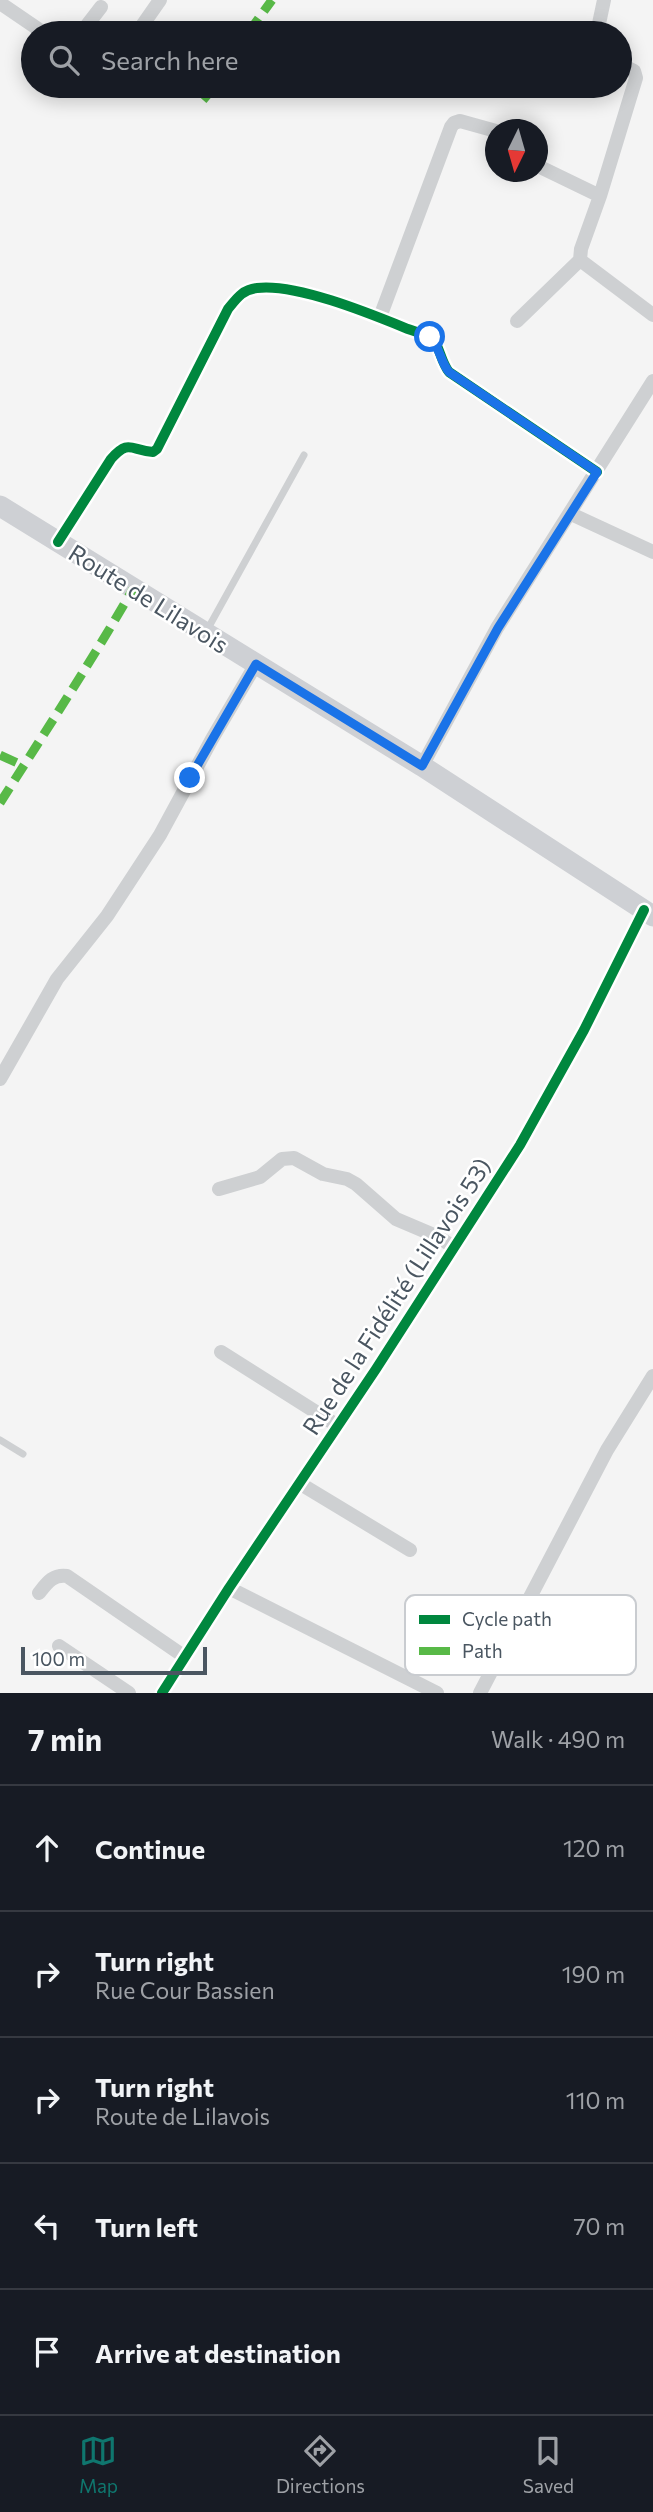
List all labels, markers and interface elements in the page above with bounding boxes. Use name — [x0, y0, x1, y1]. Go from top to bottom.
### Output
search box — [21, 21, 632, 98]
icon: search — [45, 41, 83, 79]
text: Search here — [101, 44, 239, 75]
north arrow — [485, 119, 548, 182]
route start — [414, 321, 445, 352]
street label: Route de Lilavois — [64, 537, 234, 659]
route end — [174, 762, 205, 793]
street label: Rue de la Fidélité (Lillavois 53) — [296, 1152, 496, 1440]
legend — [405, 1595, 636, 1675]
text: Cycle path — [462, 1607, 552, 1630]
text: Path — [462, 1639, 503, 1662]
scale bar — [21, 1644, 206, 1676]
text: 100 m — [32, 1647, 85, 1670]
text: 7 min — [28, 1720, 102, 1757]
text: Walk · 490 m — [491, 1725, 625, 1753]
icon: ahead — [28, 1829, 66, 1867]
text: Continue — [95, 1833, 205, 1864]
text: 120 m — [563, 1834, 625, 1862]
text: Turn right — [95, 1945, 214, 1976]
icon: right — [28, 1955, 66, 1993]
text: 190 m — [562, 1960, 625, 1988]
text: Rue Cour Bassien — [95, 1976, 275, 2004]
text: Turn right — [95, 2071, 214, 2102]
icon: right — [28, 2081, 66, 2119]
text: 110 m — [566, 2086, 625, 2114]
text: Route de Lilavois — [95, 2102, 270, 2130]
icon: left — [28, 2207, 66, 2245]
text: Turn left — [95, 2211, 198, 2242]
text: 70 m — [573, 2212, 625, 2240]
icon: arrive — [28, 2333, 66, 2371]
text: Arrive at destination — [95, 2337, 341, 2368]
tab: Map — [79, 2432, 118, 2497]
tab: Directions — [276, 2432, 365, 2497]
tab: Saved — [523, 2432, 574, 2497]

